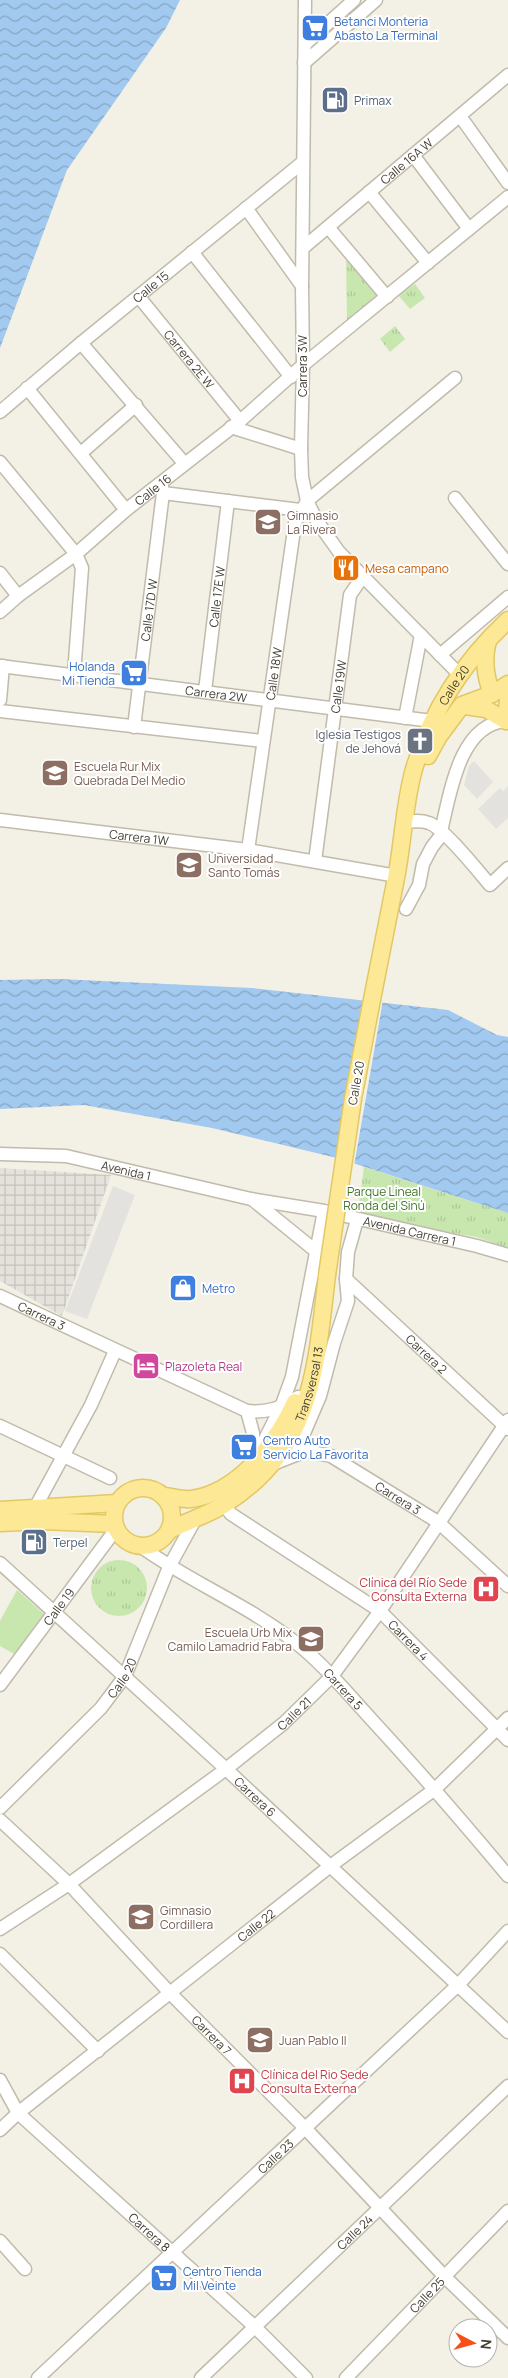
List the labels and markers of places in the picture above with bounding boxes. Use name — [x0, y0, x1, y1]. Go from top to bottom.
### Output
supermarket icon: Betanci Monteria Abasto La Terminal — [300, 13, 330, 43]
place label: Betanci Monteria Abasto La Terminal — [334, 13, 438, 44]
fuel station icon: Primax — [320, 85, 350, 115]
place label: Primax — [354, 92, 392, 109]
school or university icon: Gimnasio La Rivera — [253, 507, 283, 537]
place label: Gimnasio La Rivera — [287, 507, 338, 538]
restaurant icon: Mesa campano — [331, 553, 361, 583]
place label: Mesa campano — [365, 560, 449, 577]
place label: Holanda Mi Tienda — [62, 658, 115, 689]
supermarket icon: Holanda Mi Tienda — [119, 658, 149, 688]
place label: Iglesia Testigos de Jehová — [316, 726, 401, 757]
church icon: Iglesia Testigos de Jehová — [405, 726, 435, 756]
school or university icon: Escuela Rur Mix Quebrada Del Medio — [40, 758, 70, 788]
place label: Escuela Rur Mix Quebrada Del Medio — [74, 758, 185, 789]
school or university icon: Universidad Santo Tomás — [174, 850, 204, 880]
place label: Universidad Santo Tomás — [208, 850, 280, 881]
shop icon: Metro — [168, 1273, 198, 1303]
place label: Metro — [202, 1280, 235, 1297]
hotel icon: Plazoleta Real — [131, 1351, 161, 1381]
place label: Plazoleta Real — [165, 1358, 242, 1375]
supermarket icon: Centro Auto Servicio La Favorita — [229, 1432, 259, 1462]
place label: Centro Auto Servicio La Favorita — [263, 1432, 368, 1463]
fuel station icon: Terpel — [19, 1527, 49, 1557]
place label: Terpel — [53, 1534, 87, 1551]
place label: Clínica del Río Sede Consulta Externa — [359, 1574, 467, 1605]
hospital icon: Clínica del Río Sede Consulta Externa — [471, 1574, 501, 1604]
place label: Escuela Urb Mix Camilo Lamadrid Fabra — [168, 1624, 293, 1655]
school or university icon: Escuela Urb Mix Camilo Lamadrid Fabra — [296, 1624, 326, 1654]
school or university icon: Gimnasio Cordillera — [126, 1902, 156, 1932]
place label: Gimnasio Cordillera — [160, 1902, 213, 1933]
school or university icon: Juan Pablo II — [245, 2025, 275, 2055]
place label: Juan Pablo II — [279, 2032, 347, 2049]
hospital icon: Clínica del Rio Sede Consulta Externa — [227, 2066, 257, 2096]
place label: Clínica del Rio Sede Consulta Externa — [261, 2066, 369, 2097]
supermarket icon: Centro Tienda Mil Veinte — [149, 2263, 179, 2293]
place label: Centro Tienda Mil Veinte — [183, 2263, 262, 2294]

